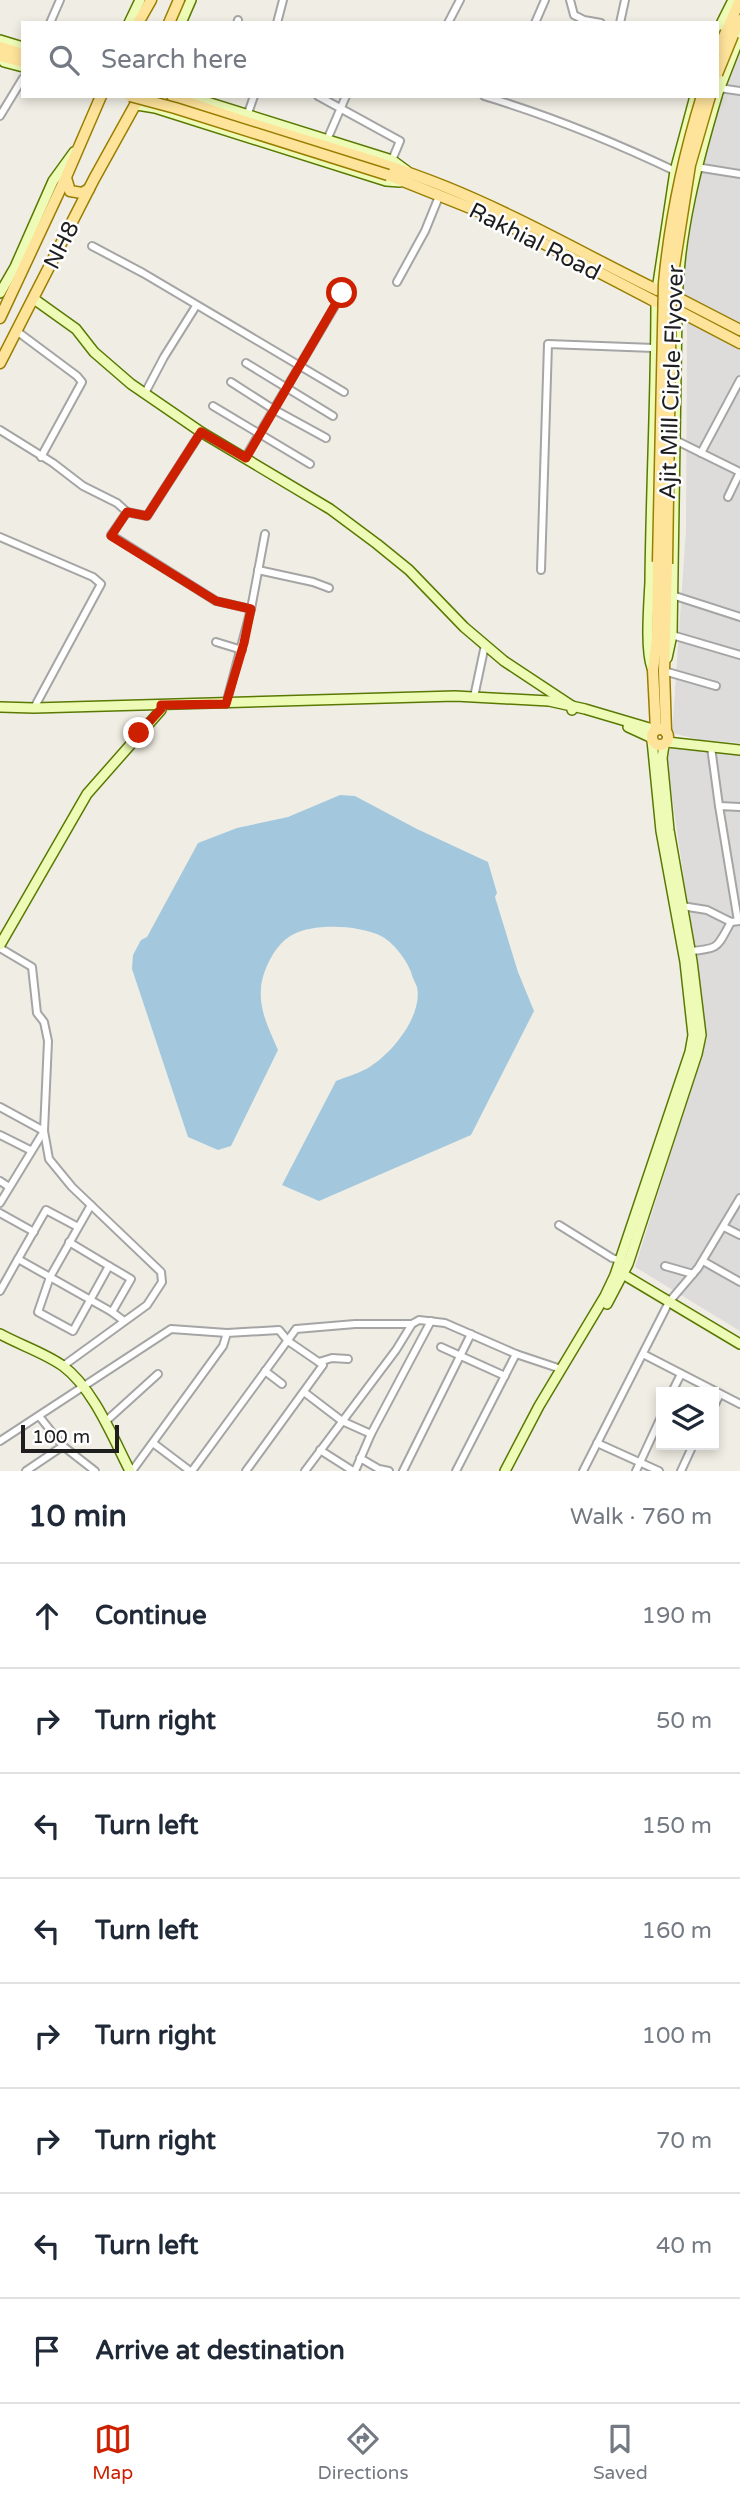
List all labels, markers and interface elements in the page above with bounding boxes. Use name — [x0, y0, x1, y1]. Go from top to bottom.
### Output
search box — [21, 21, 719, 98]
icon: search — [45, 41, 83, 79]
text: Search here — [101, 44, 247, 75]
street label: Rakhial Road — [464, 197, 605, 287]
street label: NH8 — [38, 217, 86, 274]
street label: Ajit Mill Circle Flyover — [654, 264, 690, 500]
route start — [326, 277, 357, 308]
route end — [123, 717, 154, 748]
map controls — [656, 1387, 719, 1450]
button: layers — [656, 1387, 719, 1450]
scale bar — [21, 1422, 119, 1454]
text: 100 m — [32, 1426, 90, 1448]
text: 10 min — [28, 1498, 127, 1535]
text: Walk · 760 m — [570, 1503, 712, 1531]
icon: ahead — [28, 1597, 66, 1635]
text: Continue — [95, 1600, 207, 1631]
text: 190 m — [642, 1602, 712, 1630]
icon: right — [28, 1702, 66, 1740]
text: Turn right — [95, 1705, 216, 1736]
text: 50 m — [656, 1707, 712, 1735]
icon: left — [28, 1807, 66, 1845]
text: Turn left — [95, 1810, 198, 1841]
text: 150 m — [642, 1812, 712, 1840]
icon: left — [28, 1912, 66, 1950]
text: Turn left — [95, 1915, 198, 1946]
text: 160 m — [642, 1917, 712, 1945]
icon: right — [28, 2017, 66, 2055]
text: Turn right — [95, 2020, 216, 2051]
text: 100 m — [642, 2022, 712, 2050]
icon: right — [28, 2122, 66, 2160]
text: Turn right — [95, 2125, 216, 2156]
text: 70 m — [656, 2127, 712, 2155]
icon: left — [28, 2227, 66, 2265]
text: Turn left — [95, 2230, 198, 2261]
text: 40 m — [656, 2232, 712, 2260]
icon: arrive — [28, 2332, 66, 2370]
text: Arrive at destination — [95, 2335, 345, 2366]
tab: Map — [92, 2420, 133, 2484]
tab: Directions — [318, 2420, 409, 2484]
tab: Saved — [593, 2420, 648, 2484]

